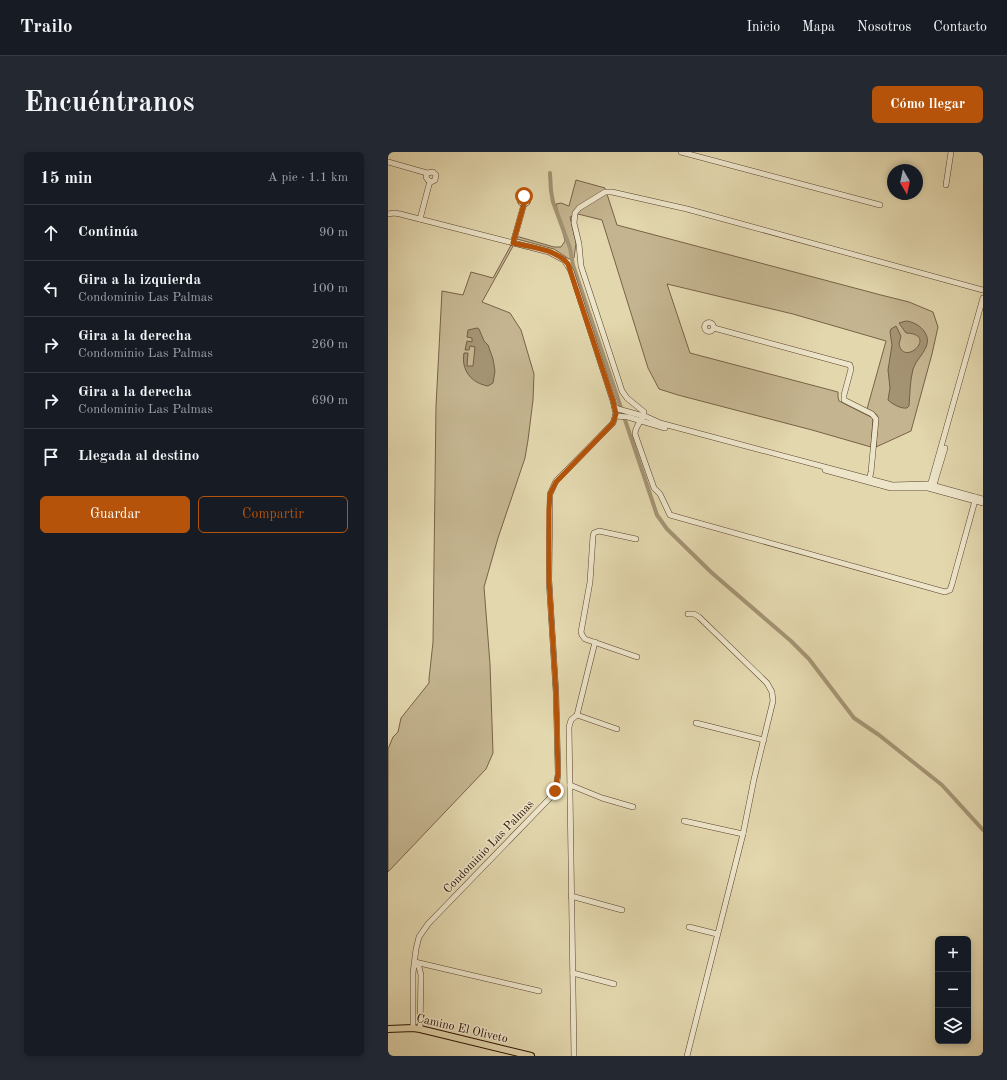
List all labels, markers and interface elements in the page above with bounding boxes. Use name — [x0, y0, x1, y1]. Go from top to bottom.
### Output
text: Trailo — [20, 18, 73, 37]
text: Inicio — [746, 20, 780, 34]
text: Mapa — [802, 20, 835, 34]
text: Nosotros — [857, 20, 911, 34]
text: Contacto — [933, 20, 987, 34]
button: Cómo llegar — [872, 86, 983, 123]
text: Encuéntranos — [24, 90, 194, 118]
north arrow — [887, 164, 923, 200]
text: 15 min — [40, 170, 93, 187]
text: A pie · 1.1 km — [268, 171, 348, 184]
route start — [515, 187, 533, 205]
icon: ahead — [40, 222, 62, 244]
text: Continúa — [78, 225, 138, 240]
text: 90 m — [319, 226, 348, 239]
text: Gira a la izquierda — [78, 273, 201, 288]
icon: left — [40, 278, 62, 300]
text: 100 m — [311, 282, 348, 295]
text: Condominio Las Palmas — [78, 291, 213, 304]
text: Gira a la derecha — [78, 329, 192, 344]
icon: right — [40, 334, 62, 356]
text: 260 m — [311, 338, 348, 351]
text: Condominio Las Palmas — [78, 347, 213, 360]
text: Gira a la derecha — [78, 385, 192, 400]
icon: right — [40, 390, 62, 412]
text: 690 m — [311, 394, 348, 407]
text: Condominio Las Palmas — [78, 403, 213, 416]
icon: arrive — [40, 446, 62, 468]
text: Llegada al destino — [78, 449, 199, 464]
button: Guardar — [40, 496, 190, 533]
button: Compartir — [198, 496, 348, 533]
route end — [546, 782, 564, 800]
street label: Condominio Las Palmas — [441, 798, 537, 896]
map controls — [935, 936, 971, 1044]
button: + — [935, 936, 971, 972]
button: − — [935, 972, 971, 1008]
button: layers — [935, 1008, 971, 1044]
street label: Camino El Oliveto — [415, 1013, 509, 1045]

